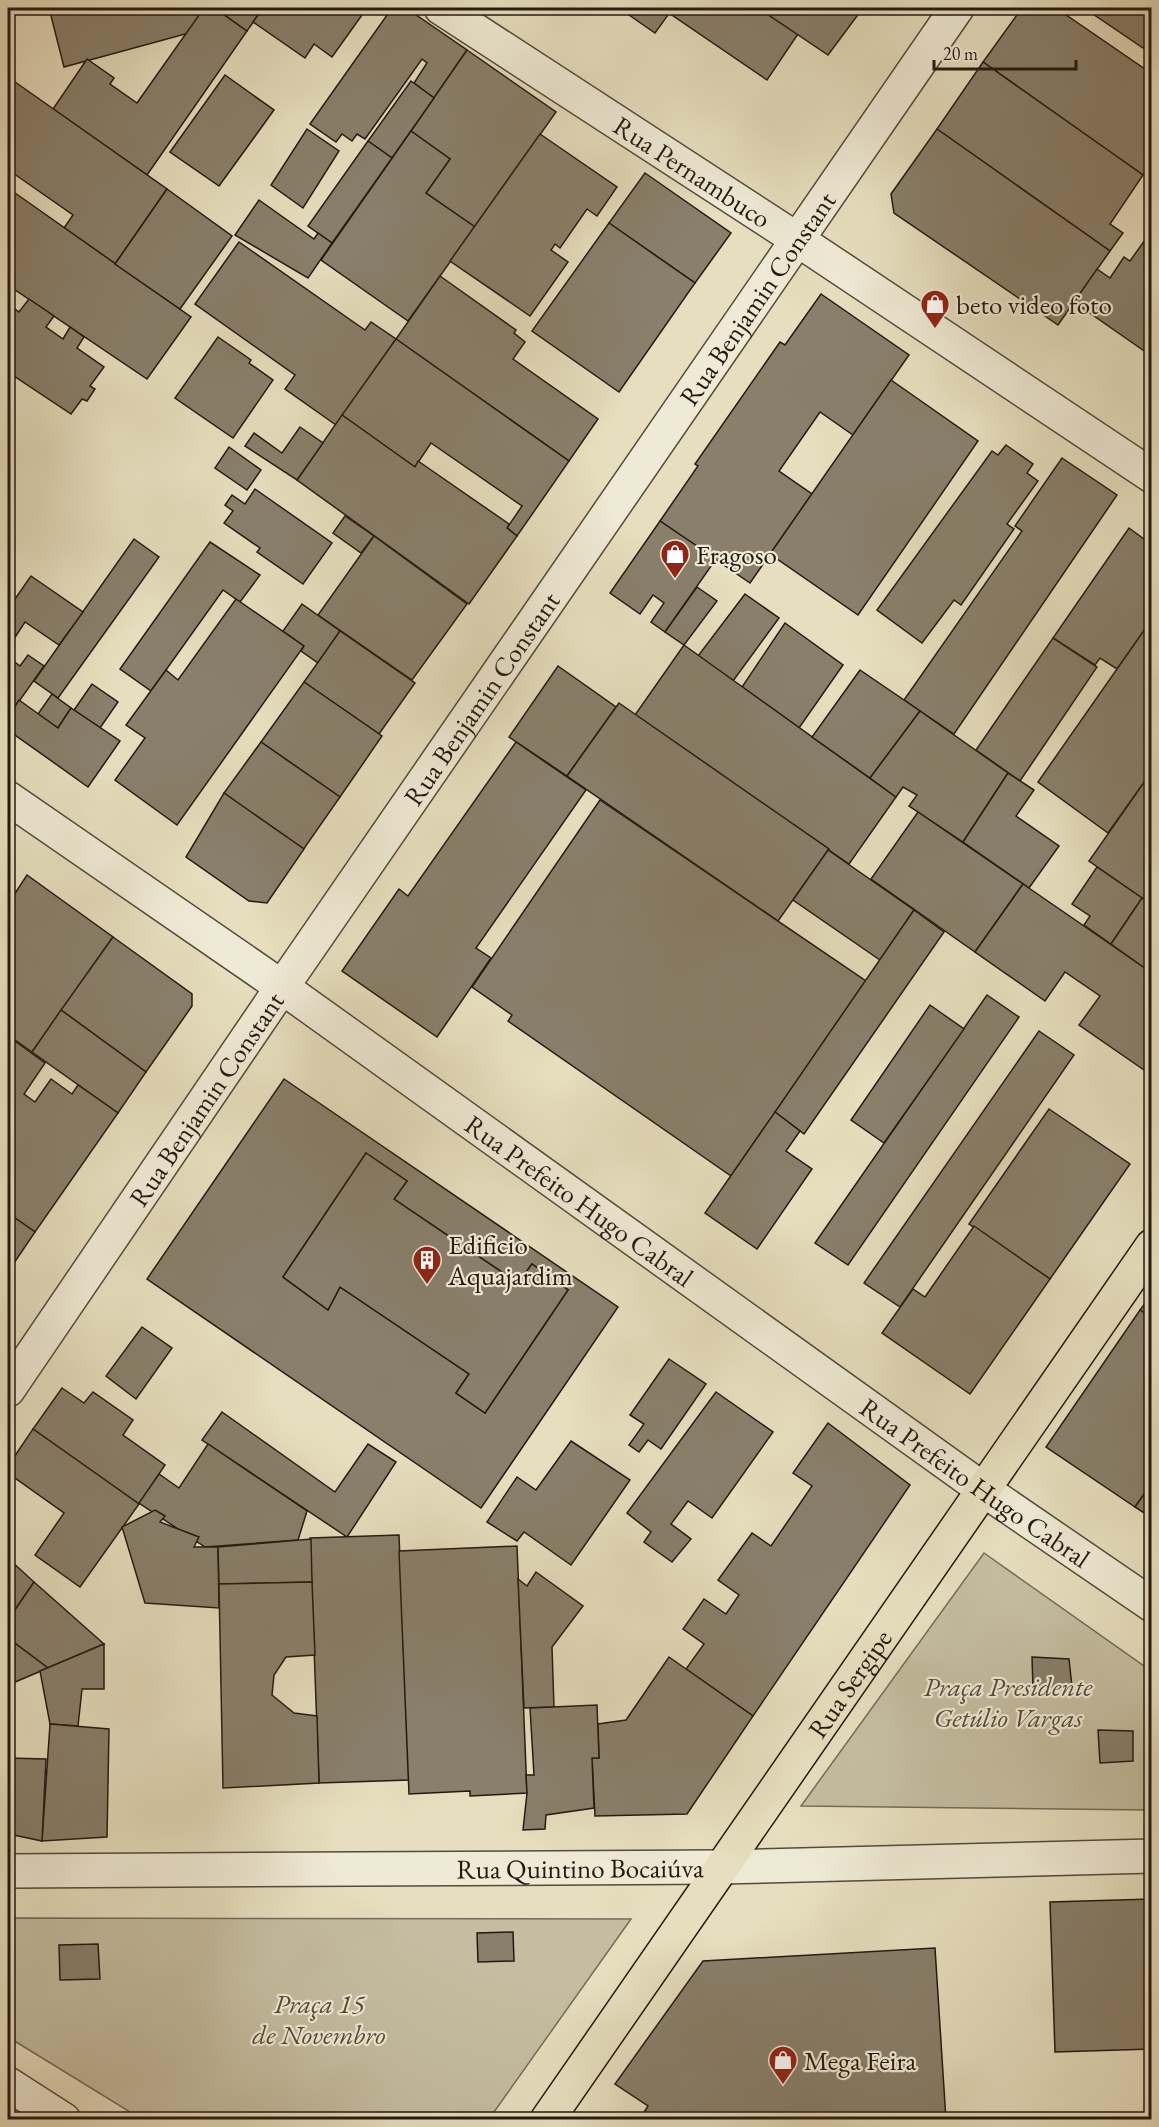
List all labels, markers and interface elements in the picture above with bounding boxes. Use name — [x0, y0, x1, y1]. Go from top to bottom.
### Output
scale bar — [934, 33, 1076, 71]
text: 20 m — [943, 42, 978, 65]
street label: Rua Pernambuco — [607, 108, 778, 235]
street label: Rua Benjamin Constant — [671, 184, 843, 412]
place label: beto video foto — [956, 287, 1112, 322]
shop icon: beto video foto — [919, 288, 951, 330]
place label: Fragoso — [696, 537, 777, 572]
shop icon: Fragoso — [659, 538, 691, 580]
street label: Rua Benjamin Constant — [395, 584, 567, 812]
street label: Rua Benjamin Constant — [121, 984, 292, 1213]
street label: Rua Prefeito Hugo Cabral — [458, 1106, 701, 1294]
place label: Edificio Aquajardim — [447, 1227, 573, 1293]
building icon: Edificio Aquajardim — [411, 1244, 443, 1286]
street label: Rua Prefeito Hugo Cabral — [853, 1390, 1097, 1575]
street label: Rua Sergipe — [799, 1622, 899, 1745]
park label: Praça Presidente Getúlio Vargas — [924, 1669, 1093, 1735]
street label: Rua Quintino Bocaiúva — [456, 1850, 704, 1886]
park label: Praça 15 de Novembro — [252, 1986, 386, 2052]
place label: Mega Feira — [804, 2043, 916, 2078]
shop icon: Mega Feira — [767, 2044, 799, 2086]

